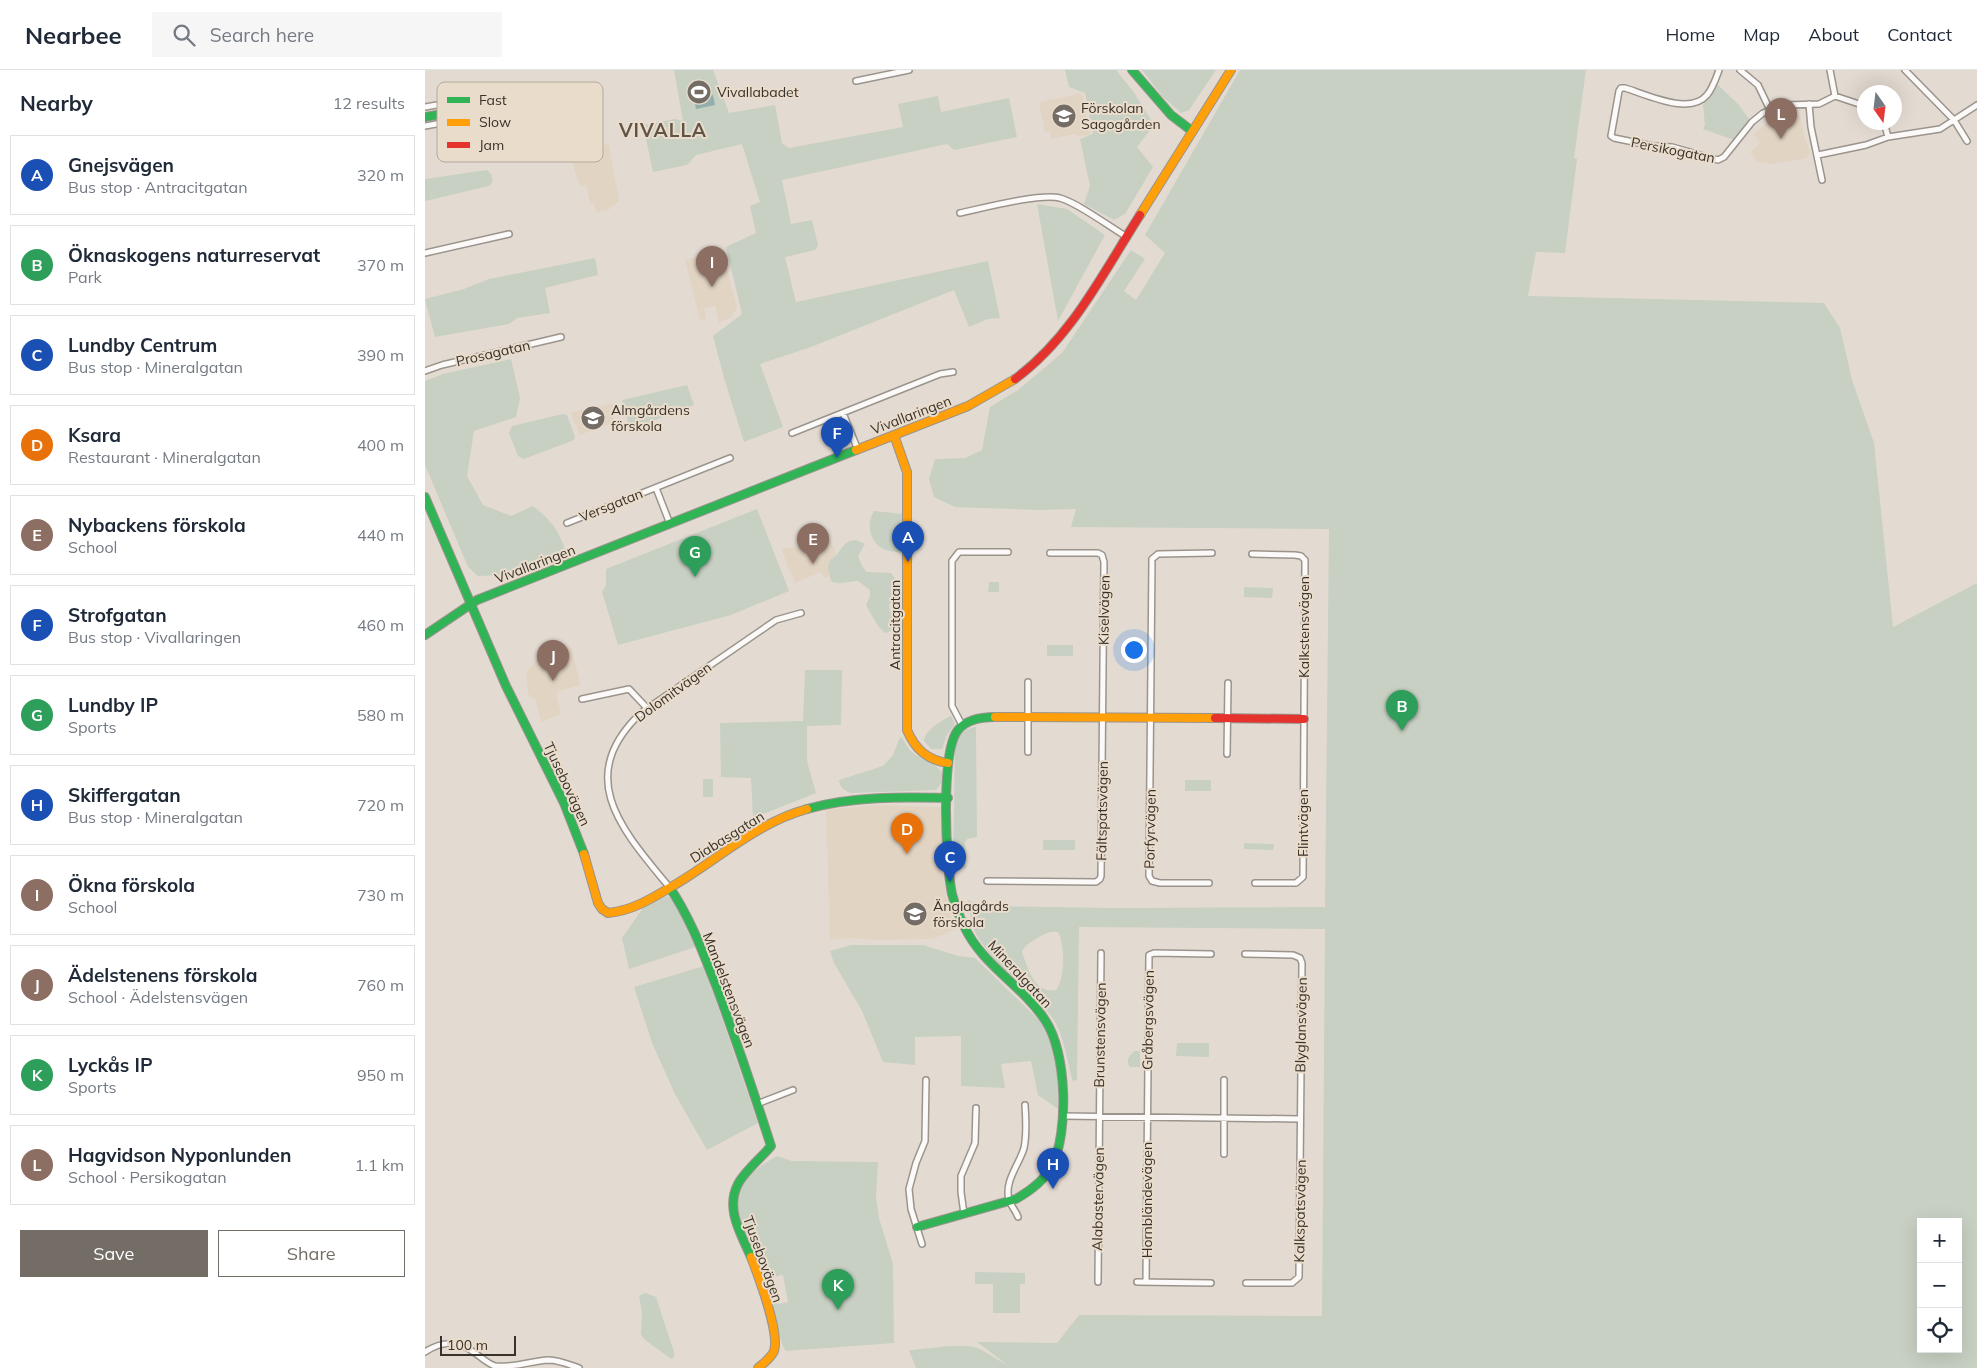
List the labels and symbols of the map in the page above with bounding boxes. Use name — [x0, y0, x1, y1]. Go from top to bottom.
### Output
sports icon: Vivallabadet — [686, 79, 712, 105]
legend — [437, 82, 603, 162]
place label: Vivallabadet — [717, 83, 799, 101]
north arrow — [1857, 85, 1902, 130]
text: Fast — [479, 91, 507, 109]
pin: L — [1765, 98, 1797, 139]
place label: Förskolan Sagogården — [1081, 99, 1161, 133]
school or university icon: Förskolan Sagogården — [1051, 103, 1077, 129]
text: Slow — [479, 113, 511, 131]
district label: VIVALLA — [618, 118, 707, 142]
street label: Persikogatan — [1630, 133, 1716, 167]
text: Jam — [479, 136, 504, 154]
pin: I — [696, 246, 728, 287]
street label: Prosagatan — [454, 336, 532, 370]
street label: Vivallaringen — [868, 391, 954, 439]
place label: Almgårdens förskola — [611, 401, 690, 435]
school or university icon: Almgårdens förskola — [580, 405, 606, 431]
pin: F — [821, 417, 853, 458]
street label: Versgatan — [577, 484, 645, 526]
pin: A — [892, 521, 924, 562]
pin: E — [797, 523, 829, 564]
pin: G — [679, 536, 711, 577]
street label: Vivallaringen — [492, 540, 578, 588]
street label: Kiselvägen — [1094, 575, 1114, 645]
street label: Kalkstensvägen — [1295, 576, 1313, 678]
street label: Antracitgatan — [886, 580, 904, 670]
your location — [1121, 637, 1147, 663]
pin: J — [537, 640, 569, 681]
street label: Dolomitvägen — [631, 658, 715, 726]
pin: B — [1386, 690, 1418, 731]
street label: Tjusebovägen — [540, 739, 594, 829]
street label: Fältspatsvägen — [1092, 761, 1112, 861]
street label: Porfyrvägen — [1140, 789, 1160, 869]
street label: Flintvägen — [1294, 789, 1312, 857]
street label: Diabasgatan — [686, 807, 768, 867]
pin: D — [891, 813, 923, 854]
pin: C — [934, 841, 966, 882]
place label: Änglagårds förskola — [933, 897, 1009, 931]
school or university icon: Änglagårds förskola — [902, 901, 928, 927]
street label: Mandelstensvägen — [699, 930, 759, 1050]
street label: Mineralgatan — [984, 936, 1056, 1012]
street label: Gråbergsvägen — [1138, 970, 1158, 1070]
street label: Blyglansvägen — [1291, 977, 1311, 1073]
street label: Brunstensvägen — [1090, 982, 1110, 1088]
street label: Hornbländevägen — [1138, 1142, 1156, 1258]
street label: Alabastervägen — [1088, 1147, 1108, 1251]
pin: H — [1037, 1148, 1069, 1189]
street label: Kalkspatsvägen — [1290, 1159, 1310, 1263]
street label: Tjusebovägen — [739, 1213, 787, 1305]
pin: K — [822, 1269, 854, 1310]
scale bar — [440, 1333, 516, 1356]

